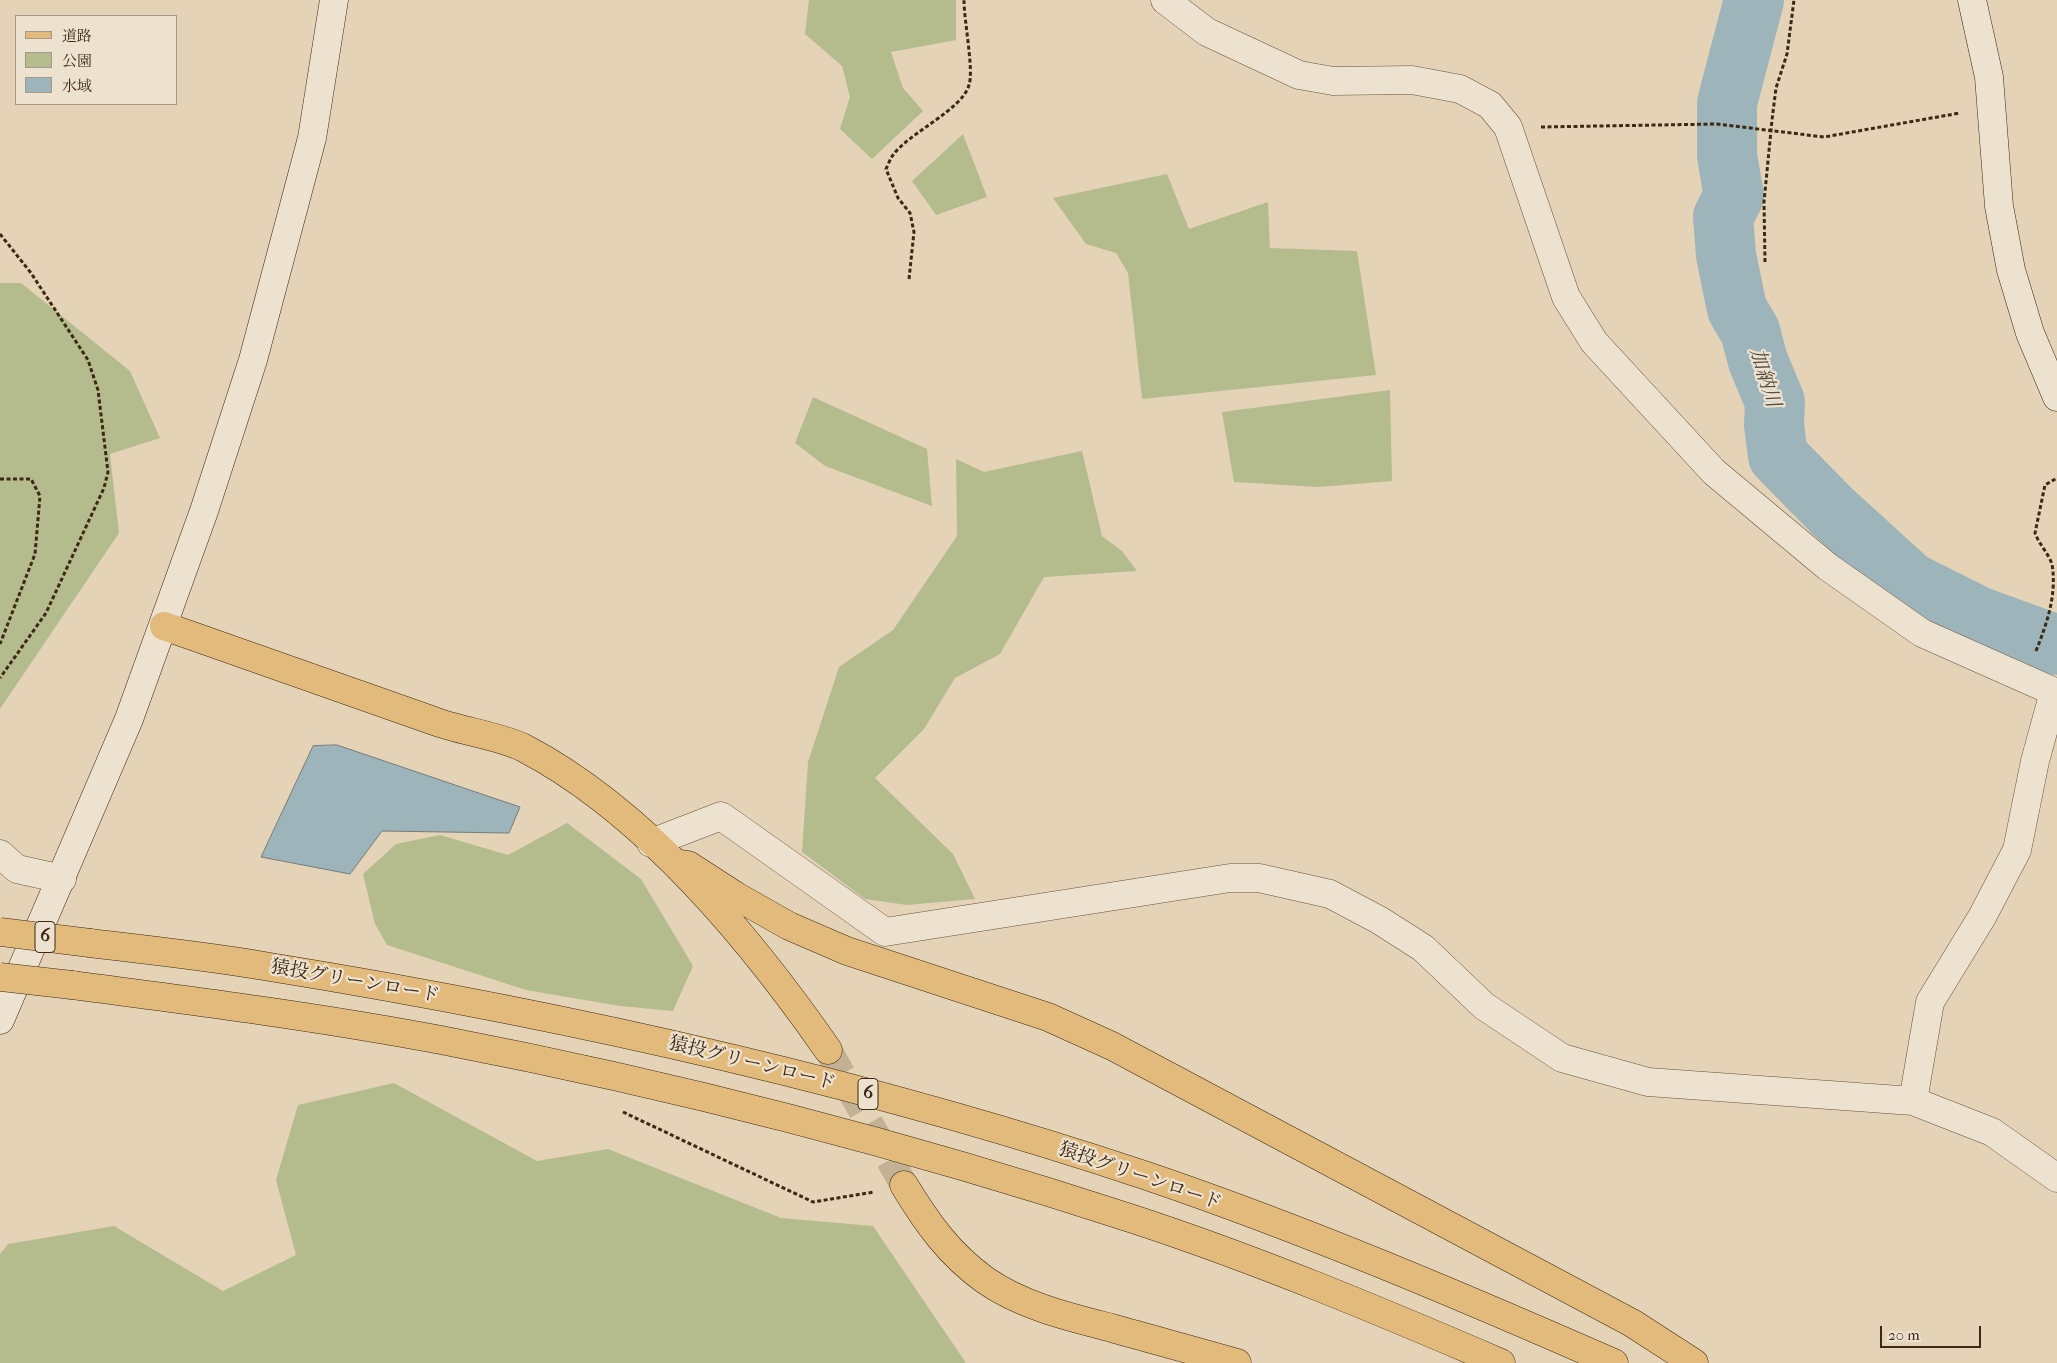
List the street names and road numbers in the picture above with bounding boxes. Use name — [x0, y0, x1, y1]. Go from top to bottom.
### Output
road number: 6 — [35, 922, 55, 952]
street label: 猿投グリーンロード — [269, 956, 441, 1008]
street label: 猿投グリーンロード — [666, 1032, 838, 1096]
road number: 6 — [858, 1078, 878, 1110]
street label: 猿投グリーンロード — [1055, 1138, 1225, 1216]

